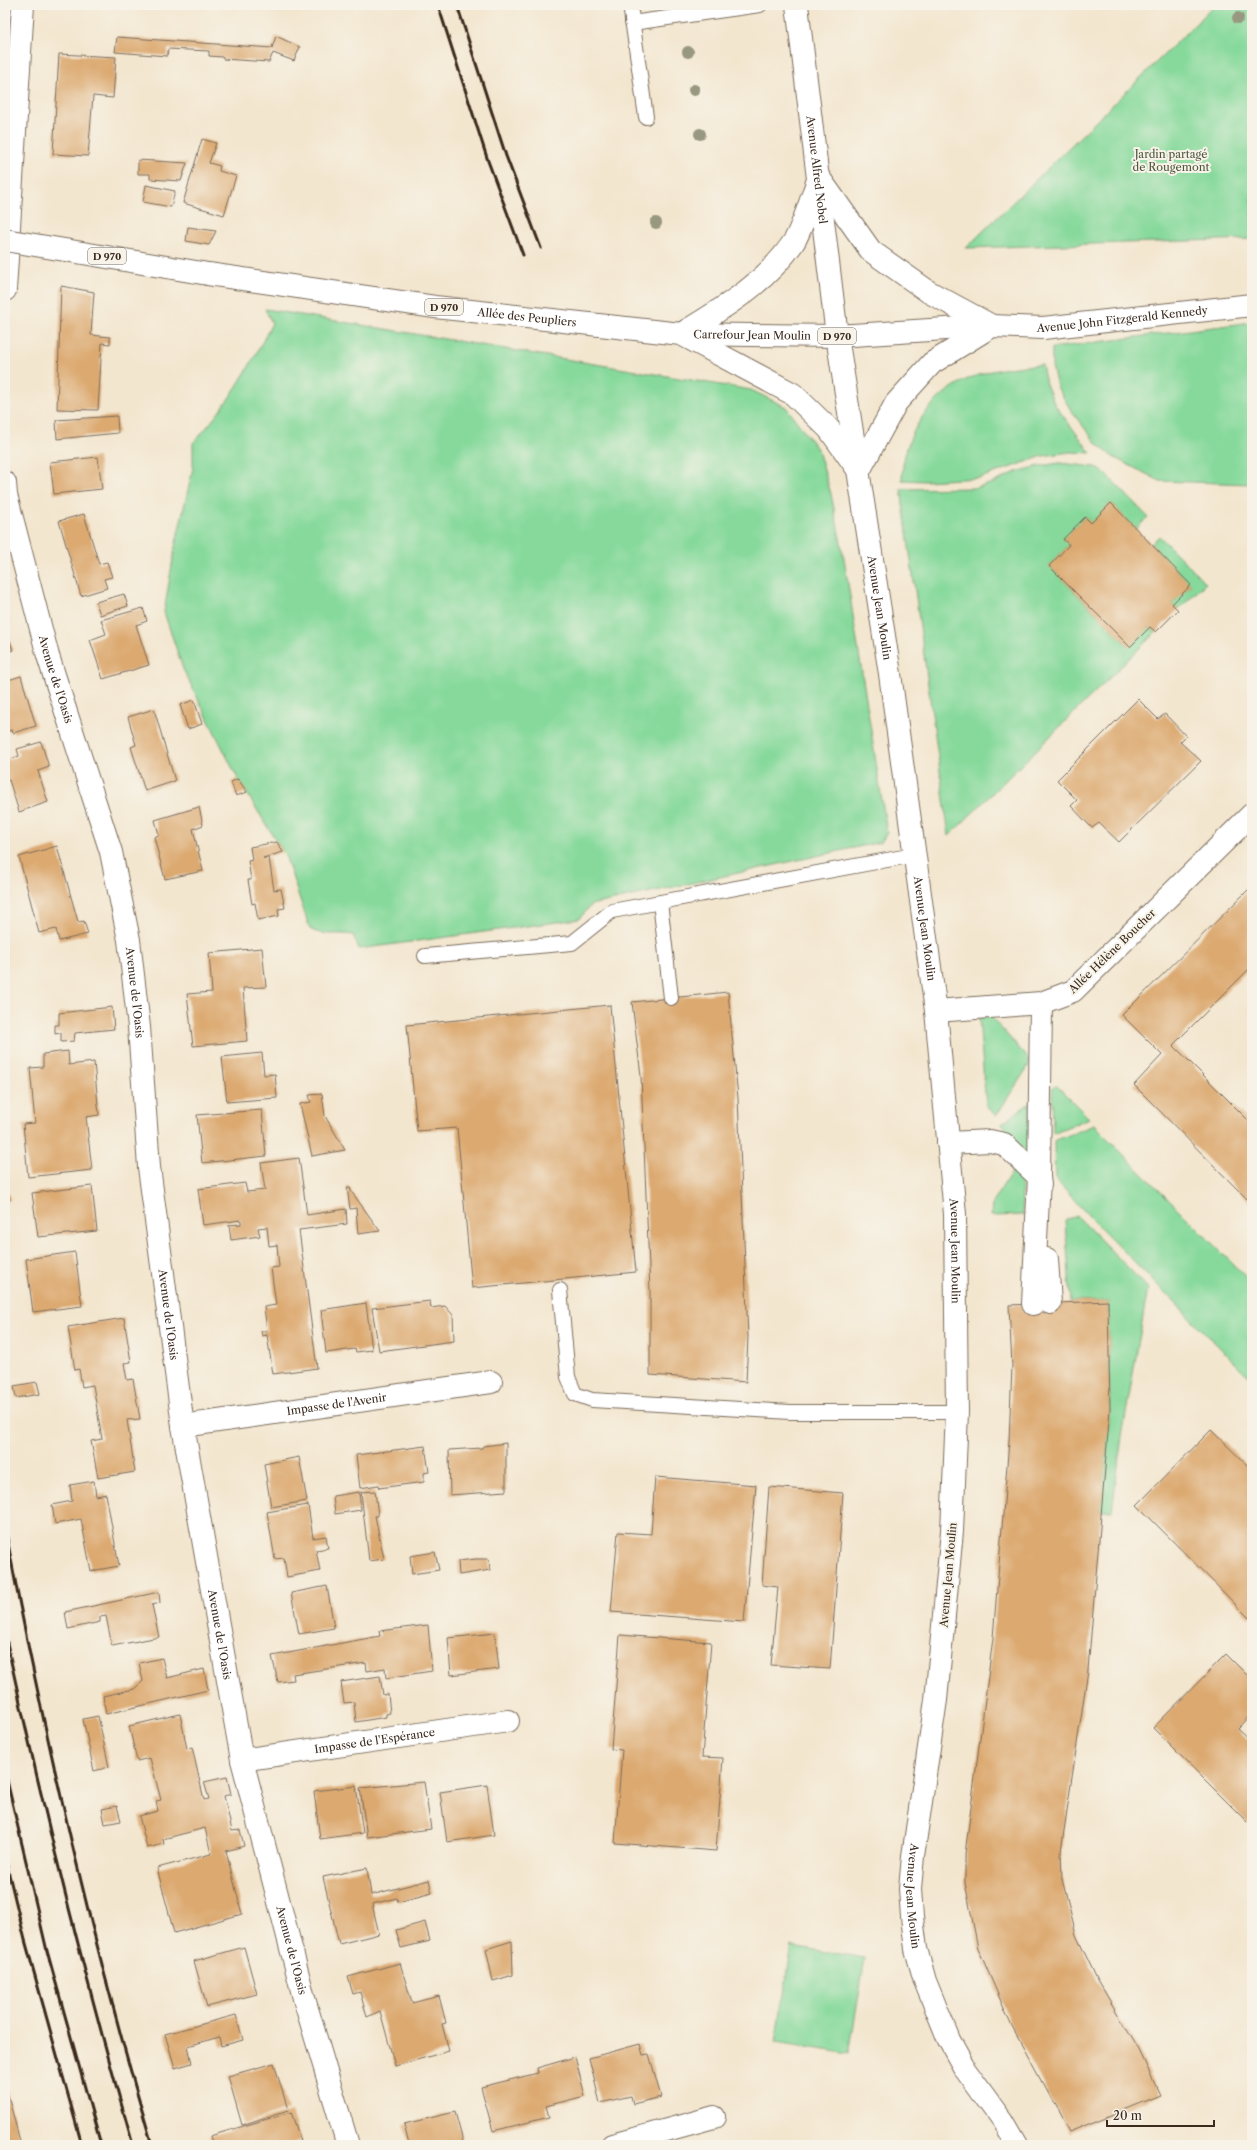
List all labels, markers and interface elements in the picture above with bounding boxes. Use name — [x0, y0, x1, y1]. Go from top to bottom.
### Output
street label: Avenue Alfred Nobel — [803, 114, 830, 225]
park label: Jardin partagé de Rougemont — [1133, 147, 1210, 174]
road number: D 970 — [88, 248, 126, 264]
road number: D 970 — [425, 299, 463, 315]
street label: Avenue John Fitzgerald Kennedy — [1036, 303, 1209, 335]
street label: Allée des Peupliers — [476, 305, 578, 330]
street label: Carrefour Jean Moulin — [693, 327, 811, 343]
road number: D 970 — [818, 328, 856, 344]
street label: Avenue Jean Moulin — [864, 553, 895, 661]
street label: Avenue de l'Oasis — [36, 633, 76, 725]
street label: Avenue Jean Moulin — [911, 874, 939, 982]
street label: Allée Hélène Boucher — [1065, 906, 1159, 997]
street label: Avenue de l'Oasis — [123, 945, 147, 1039]
street label: Avenue Jean Moulin — [946, 1196, 963, 1304]
street label: Avenue de l'Oasis — [155, 1267, 181, 1361]
street label: Impasse de l'Avenir — [286, 1390, 388, 1418]
street label: Avenue Jean Moulin — [936, 1522, 960, 1629]
street label: Avenue de l'Oasis — [205, 1587, 235, 1681]
street label: Impasse de l'Espérance — [313, 1725, 436, 1756]
street label: Avenue Jean Moulin — [903, 1842, 923, 1950]
street label: Avenue de l'Oasis — [273, 1903, 310, 1996]
scale bar — [1107, 2102, 1214, 2128]
text: 20 m — [1113, 2108, 1142, 2123]

